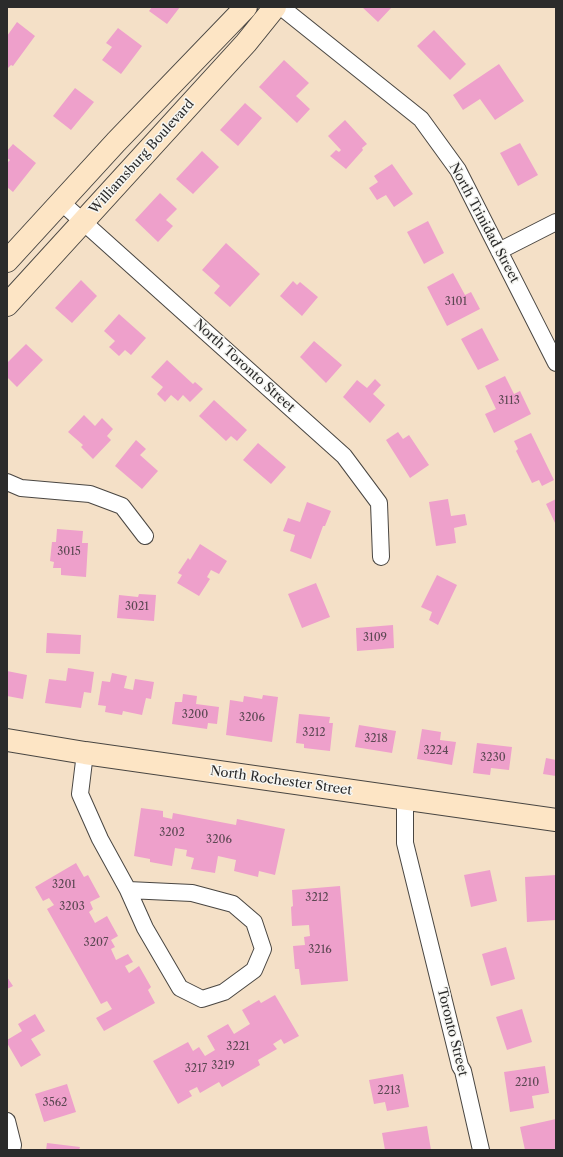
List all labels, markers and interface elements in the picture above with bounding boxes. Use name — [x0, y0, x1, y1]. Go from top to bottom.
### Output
street label: Williamsburg Boulevard — [86, 97, 198, 217]
street label: North Trinidad Street — [446, 160, 522, 286]
house number: 3101 — [445, 295, 467, 309]
street label: North Toronto Street — [190, 316, 298, 416]
house number: 3113 — [498, 394, 520, 408]
house number: 3015 — [57, 545, 81, 559]
house number: 3021 — [125, 600, 149, 614]
house number: 3109 — [363, 631, 387, 645]
house number: 3200 — [182, 708, 208, 722]
house number: 3206 — [239, 711, 265, 725]
house number: 3212 — [302, 726, 326, 740]
house number: 3218 — [364, 732, 388, 746]
house number: 3224 — [423, 744, 449, 758]
house number: 3230 — [480, 751, 506, 765]
street label: North Rochester Street — [209, 763, 353, 799]
house number: 3202 — [159, 826, 185, 840]
house number: 3206 — [206, 833, 232, 847]
house number: 3201 — [52, 878, 76, 892]
house number: 3212 — [305, 891, 329, 905]
house number: 3203 — [59, 900, 85, 914]
house number: 3207 — [84, 936, 108, 950]
house number: 3216 — [308, 943, 332, 957]
street label: Toronto Street — [433, 986, 471, 1078]
house number: 3221 — [226, 1040, 250, 1054]
house number: 3219 — [211, 1059, 235, 1073]
house number: 3217 — [185, 1062, 207, 1076]
house number: 2210 — [515, 1076, 539, 1090]
house number: 2213 — [377, 1084, 401, 1098]
house number: 3562 — [43, 1096, 67, 1110]

